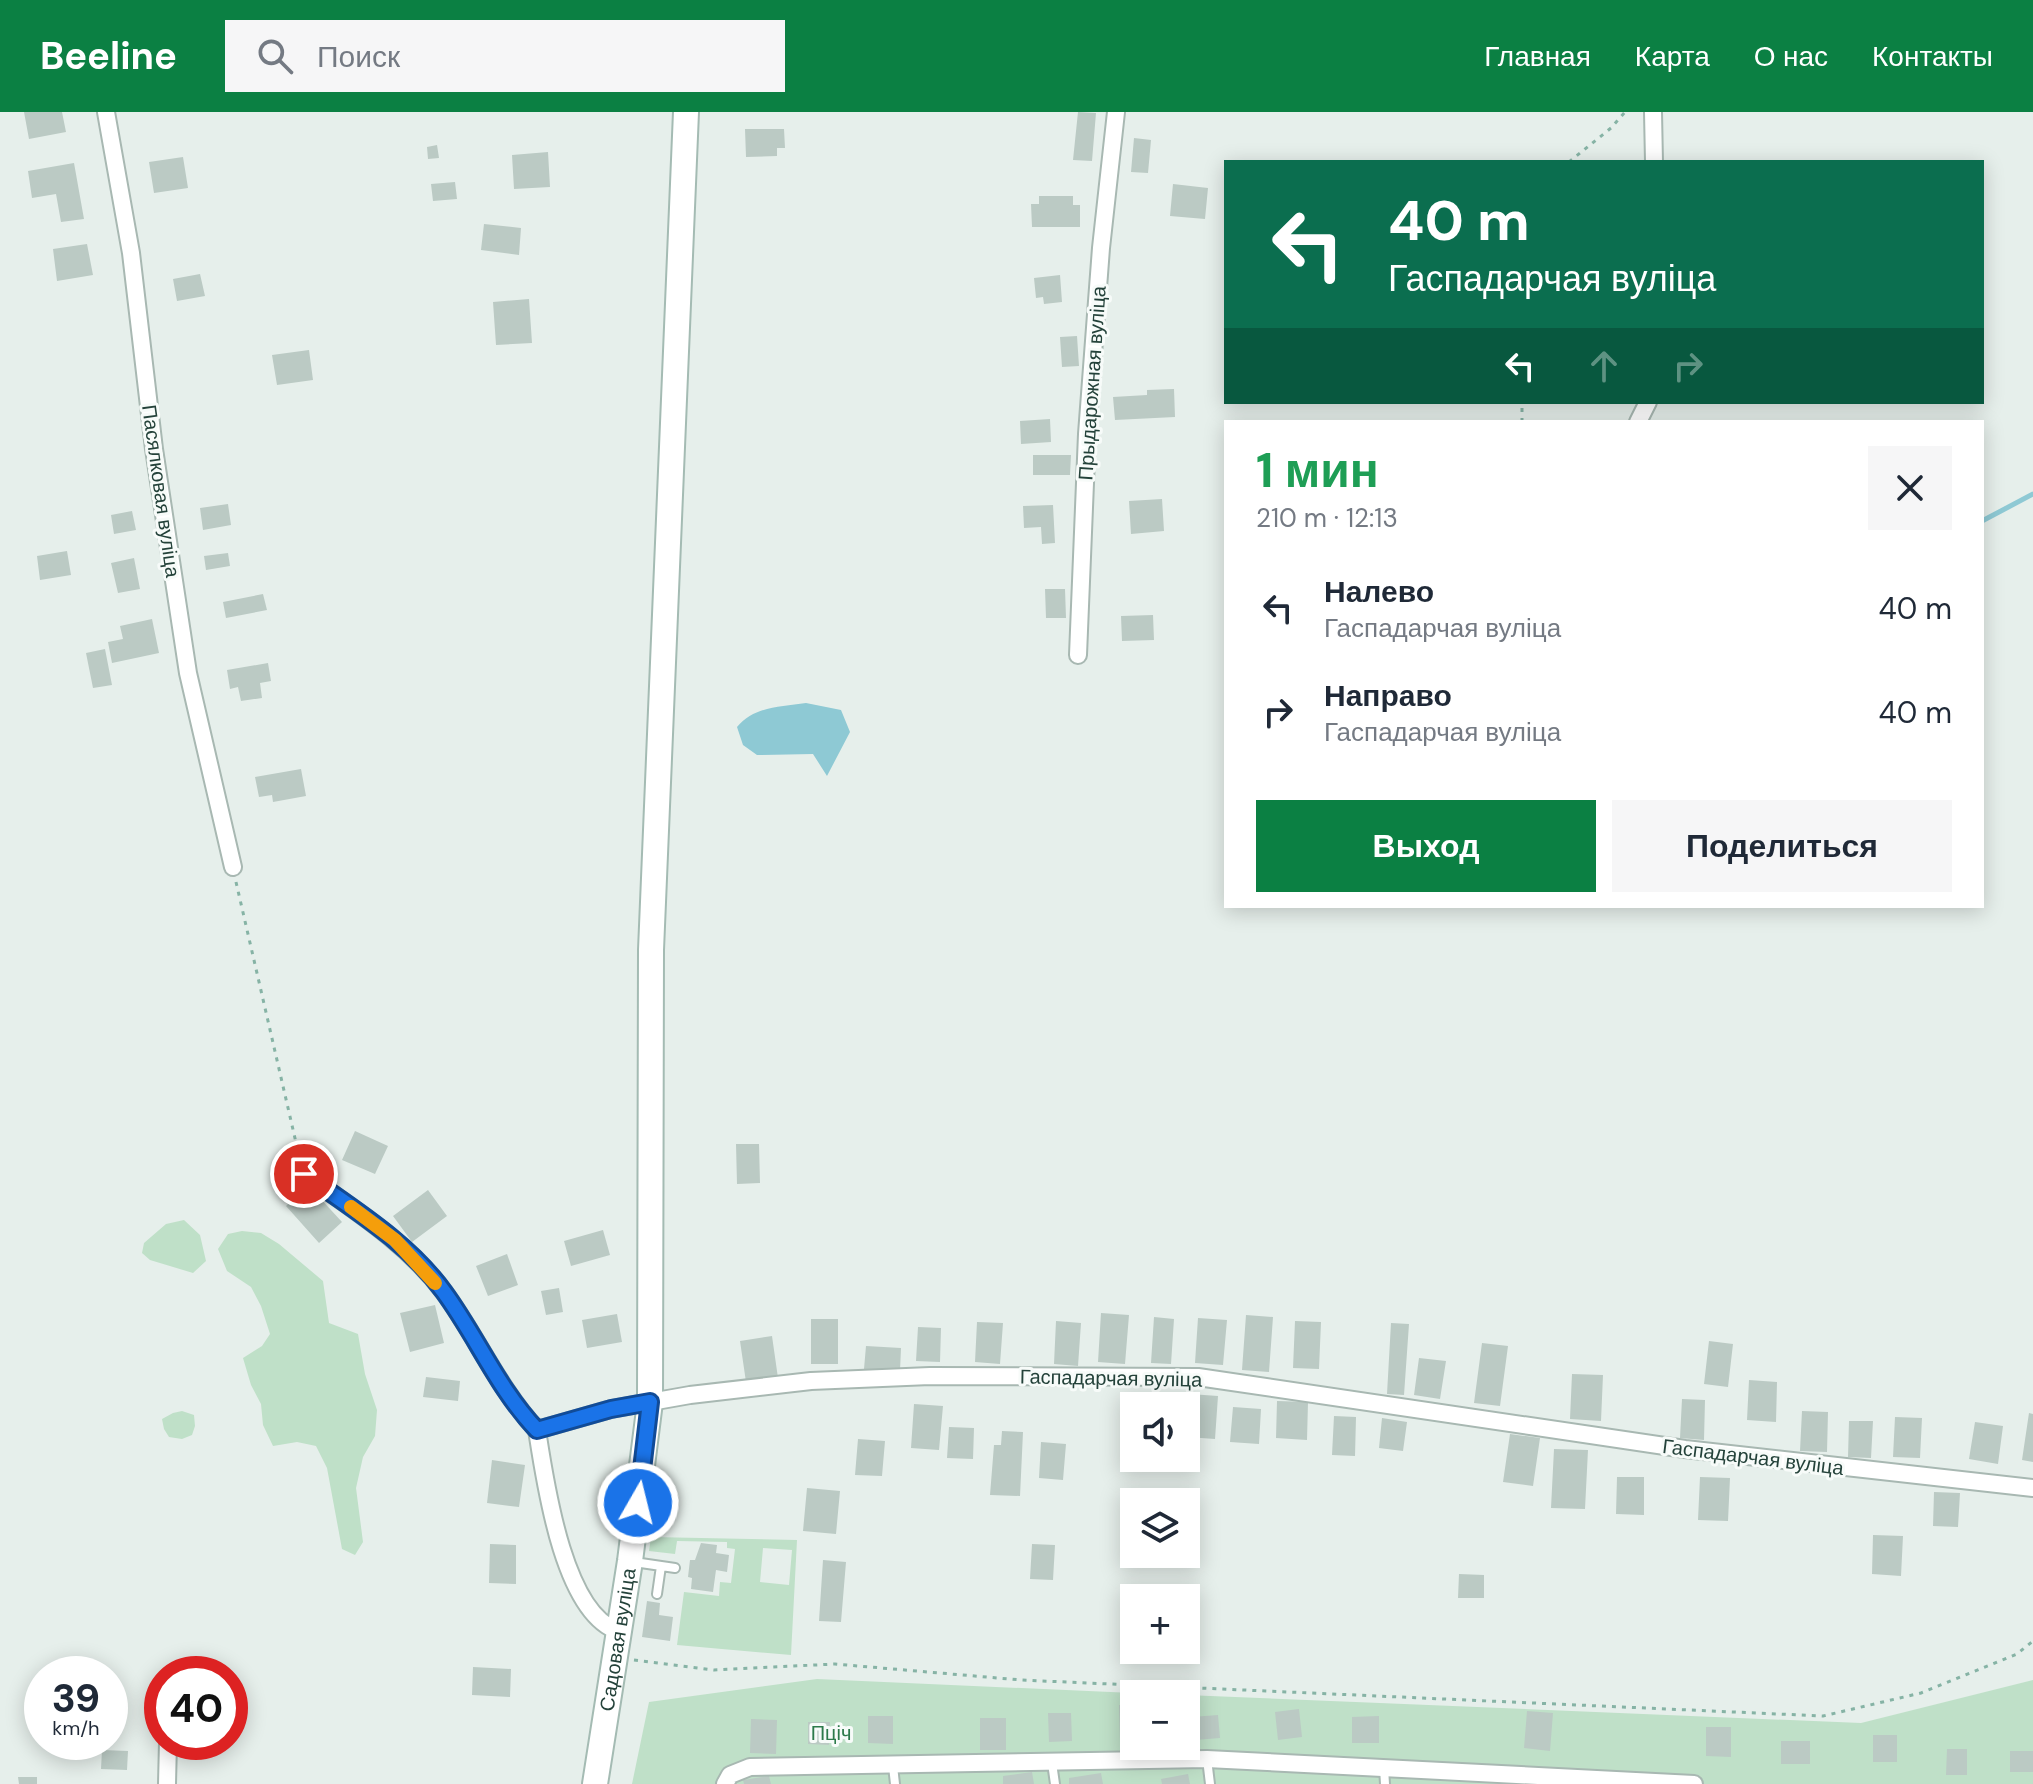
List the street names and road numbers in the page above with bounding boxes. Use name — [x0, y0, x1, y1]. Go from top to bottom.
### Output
street label: Прыдарожная вуліца — [1072, 284, 1112, 481]
street label: Пасялковая вуліца — [136, 403, 186, 580]
street label: Гаспадарчая вуліца — [1020, 1363, 1203, 1393]
street label: Гаспадарчая вуліца — [1661, 1433, 1846, 1481]
street label: Садовая вуліца — [594, 1565, 642, 1713]

